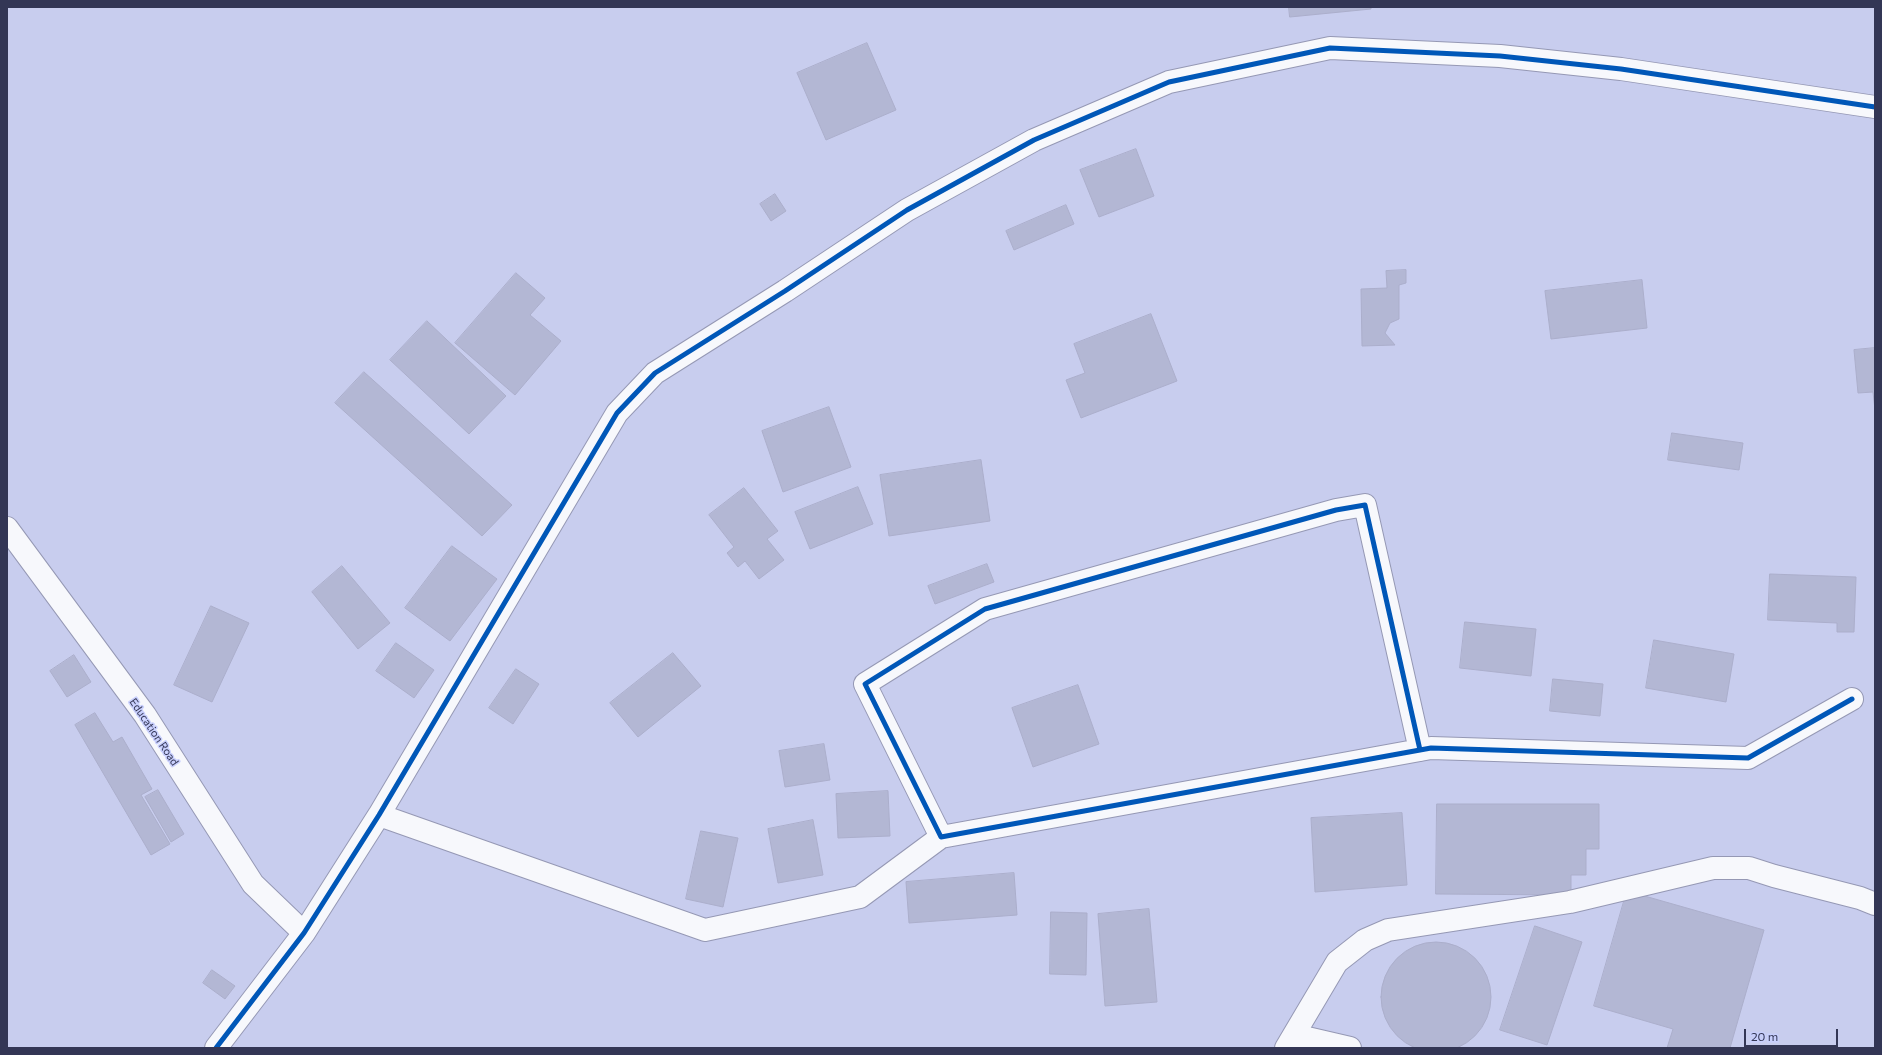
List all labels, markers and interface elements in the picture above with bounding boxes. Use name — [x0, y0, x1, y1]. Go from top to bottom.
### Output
street label: Education Road — [127, 696, 181, 768]
scale bar — [1746, 1021, 1840, 1047]
text: 20 m — [1751, 1029, 1778, 1043]

